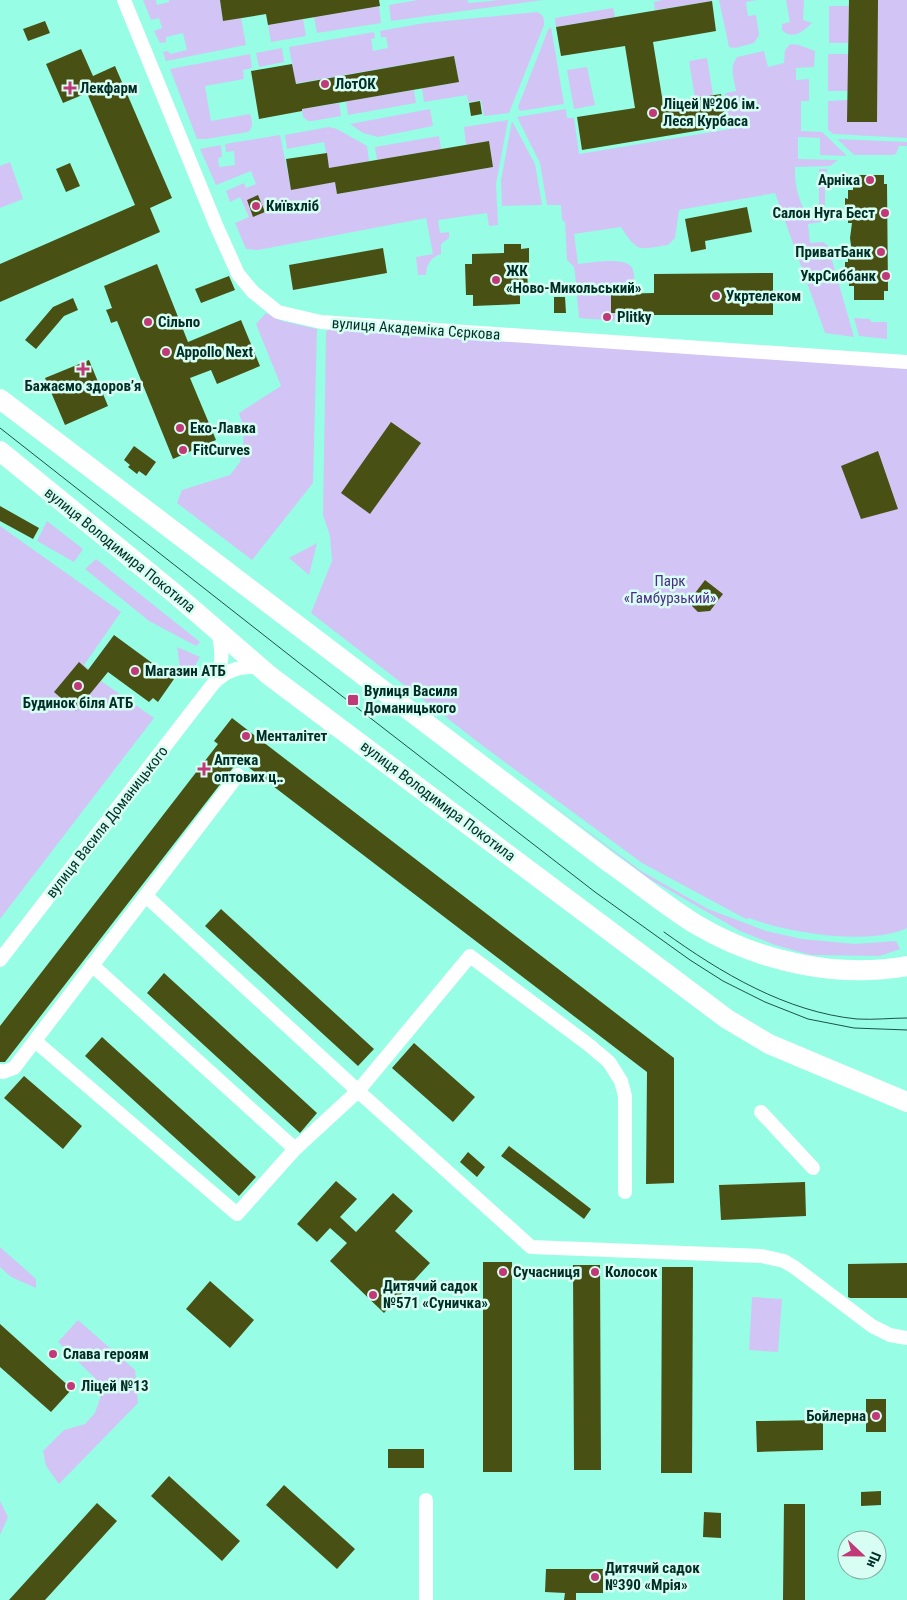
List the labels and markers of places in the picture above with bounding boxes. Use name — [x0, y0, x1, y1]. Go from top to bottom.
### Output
place label: ЛотОК — [335, 75, 376, 93]
marker: ЛотОК — [319, 78, 331, 90]
place label: Лекфарм — [80, 79, 138, 97]
marker: Лекфарм — [64, 82, 76, 94]
place label: Ліцей №206 ім. Леся Курбаса — [663, 95, 760, 130]
marker: Ліцей №206 ім. Леся Курбаса — [647, 107, 659, 119]
place label: Арніка — [818, 171, 860, 189]
marker: Арніка — [864, 174, 876, 186]
place label: Київхліб — [266, 197, 319, 215]
marker: Київхліб — [250, 200, 262, 212]
place label: Салон Нуга Бест — [772, 204, 875, 222]
marker: Салон Нуга Бест — [879, 207, 891, 219]
place label: ПриватБанк — [795, 243, 871, 261]
marker: ПриватБанк — [875, 246, 887, 258]
place label: ЖК «Ново-Микольський» — [506, 262, 642, 297]
place label: УкрСиббанк — [800, 267, 876, 285]
marker: УкрСиббанк — [880, 270, 892, 282]
marker: ЖК «Ново-Микольський» — [490, 274, 502, 286]
place label: Укртелеком — [726, 287, 801, 305]
marker: Укртелеком — [710, 290, 722, 302]
place label: Plitky — [617, 308, 652, 326]
marker: Plitky — [601, 311, 613, 323]
place label: Сільпо — [158, 313, 200, 331]
marker: Сільпо — [142, 316, 154, 328]
place label: Appollo Next — [176, 343, 254, 361]
marker: Appollo Next — [160, 346, 172, 358]
marker: Бажаємо здоровʼя — [77, 363, 89, 375]
place label: Бажаємо здоровʼя — [24, 377, 142, 395]
place label: Еко-Лавка — [190, 419, 256, 437]
marker: Еко-Лавка — [174, 422, 186, 434]
place label: FitCurves — [193, 441, 250, 459]
marker: FitCurves — [177, 444, 189, 456]
place label: Магазин АТБ — [145, 662, 226, 680]
marker: Магазин АТБ — [129, 665, 141, 677]
marker: Будинок біля АТБ — [72, 680, 84, 692]
place label: Вулиця Василя Доманицького — [364, 682, 458, 717]
marker: Вулиця Василя Доманицького — [346, 693, 360, 707]
place label: Будинок біля АТБ — [23, 694, 133, 712]
place label: Менталітет — [256, 727, 328, 745]
marker: Менталітет — [240, 730, 252, 742]
place label: Аптека оптових ц‥ — [214, 751, 283, 786]
marker: Аптека оптових ц‥ — [198, 763, 210, 775]
place label: Сучасниця — [513, 1263, 580, 1281]
place label: Колосок — [605, 1263, 658, 1281]
marker: Сучасниця — [497, 1266, 509, 1278]
marker: Колосок — [589, 1266, 601, 1278]
place label: Дитячий садок №571 «Суничка» — [383, 1277, 488, 1312]
marker: Дитячий садок №571 «Суничка» — [367, 1289, 379, 1301]
place label: Слава героям — [63, 1345, 149, 1363]
marker: Слава героям — [47, 1348, 59, 1360]
place label: Ліцей №13 — [81, 1377, 149, 1395]
marker: Ліцей №13 — [65, 1380, 77, 1392]
place label: Бойлерна — [806, 1407, 866, 1425]
marker: Бойлерна — [870, 1410, 882, 1422]
place label: Дитячий садок №390 «Мрія» — [605, 1559, 700, 1594]
marker: Дитячий садок №390 «Мрія» — [589, 1571, 601, 1583]

